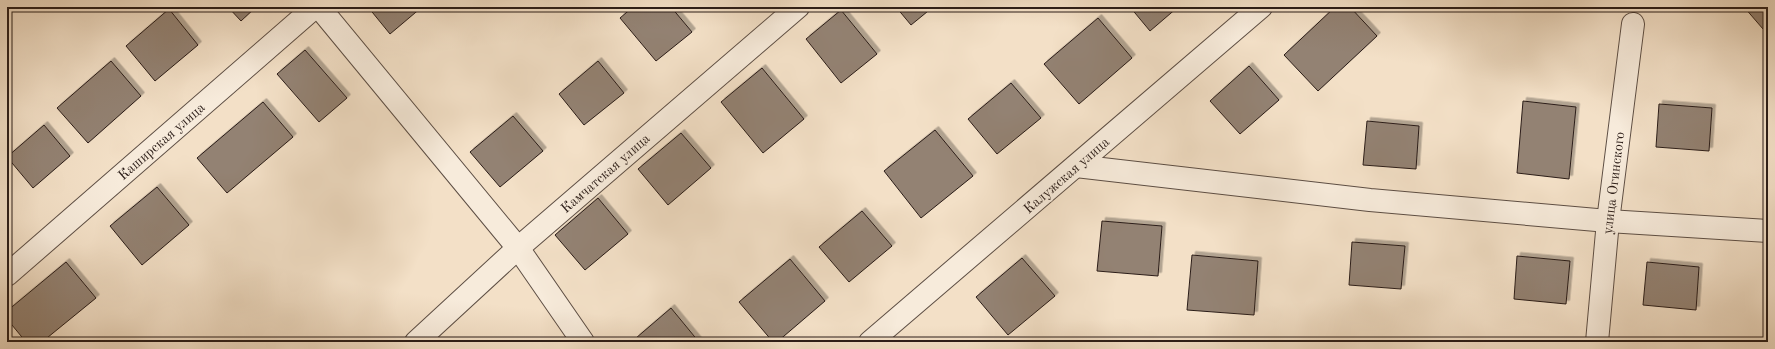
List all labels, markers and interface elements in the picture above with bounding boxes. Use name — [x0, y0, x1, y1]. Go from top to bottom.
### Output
street label: Каширская улица — [116, 100, 208, 183]
street label: Камчатская улица — [559, 131, 653, 216]
street label: улица Огинского — [1601, 131, 1627, 235]
street label: Калужская улица — [1021, 135, 1112, 217]

